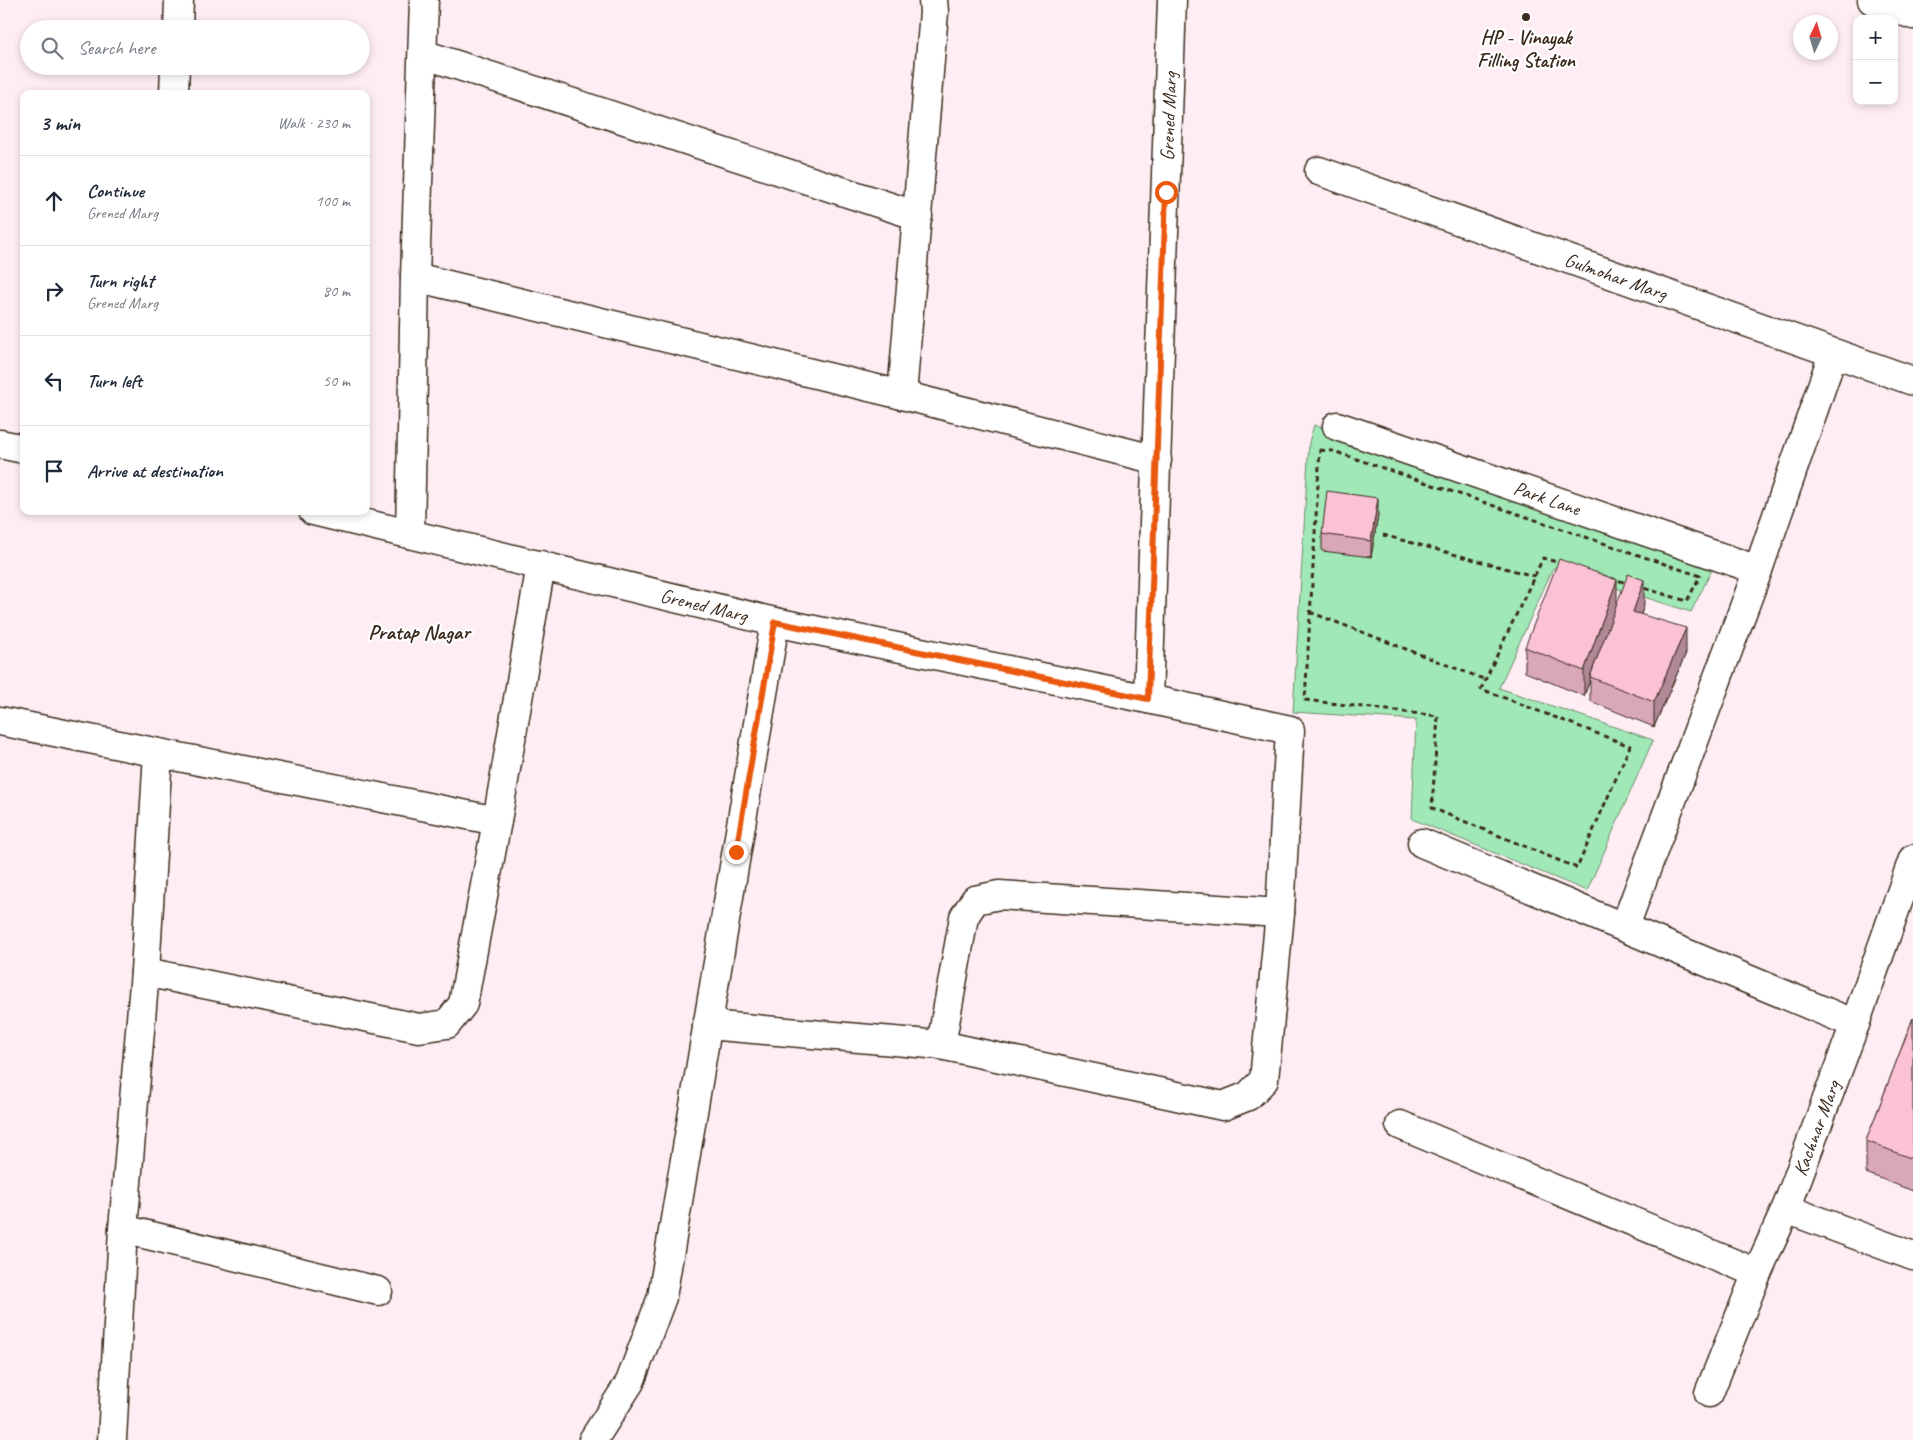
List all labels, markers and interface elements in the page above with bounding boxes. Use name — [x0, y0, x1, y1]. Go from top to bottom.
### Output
marker: HP - Vinayak Filling Station — [1520, 11, 1532, 23]
north arrow — [1793, 15, 1838, 60]
map controls — [1853, 15, 1898, 105]
button: + — [1853, 15, 1898, 60]
search box — [20, 20, 370, 75]
place label: HP - Vinayak Filling Station — [1477, 25, 1576, 73]
icon: search — [38, 34, 66, 62]
text: Search here — [78, 36, 155, 60]
button: − — [1853, 60, 1898, 105]
street label: Grened Marg — [1154, 70, 1183, 161]
text: 3 min — [40, 110, 80, 136]
text: Walk · 230 m — [278, 113, 350, 133]
text: Continue — [87, 179, 144, 203]
route start — [1155, 181, 1178, 204]
icon: ahead — [40, 187, 68, 215]
text: 100 m — [316, 191, 350, 211]
text: Grened Marg — [87, 203, 158, 223]
street label: Gulmohar Marg — [1561, 247, 1672, 307]
text: Turn right — [87, 269, 154, 293]
icon: right — [40, 277, 68, 305]
text: 80 m — [323, 281, 350, 301]
text: Grened Marg — [87, 293, 158, 313]
icon: left — [40, 367, 68, 395]
text: Turn left — [87, 369, 142, 393]
text: 50 m — [323, 371, 350, 391]
icon: arrive — [40, 457, 68, 485]
text: Arrive at destination — [87, 459, 223, 483]
street label: Park Lane — [1510, 475, 1585, 522]
street label: Grened Marg — [658, 583, 752, 628]
district label: Pratap Nagar — [368, 619, 472, 645]
route end — [725, 841, 748, 864]
street label: Kachnar Marg — [1787, 1075, 1847, 1179]

